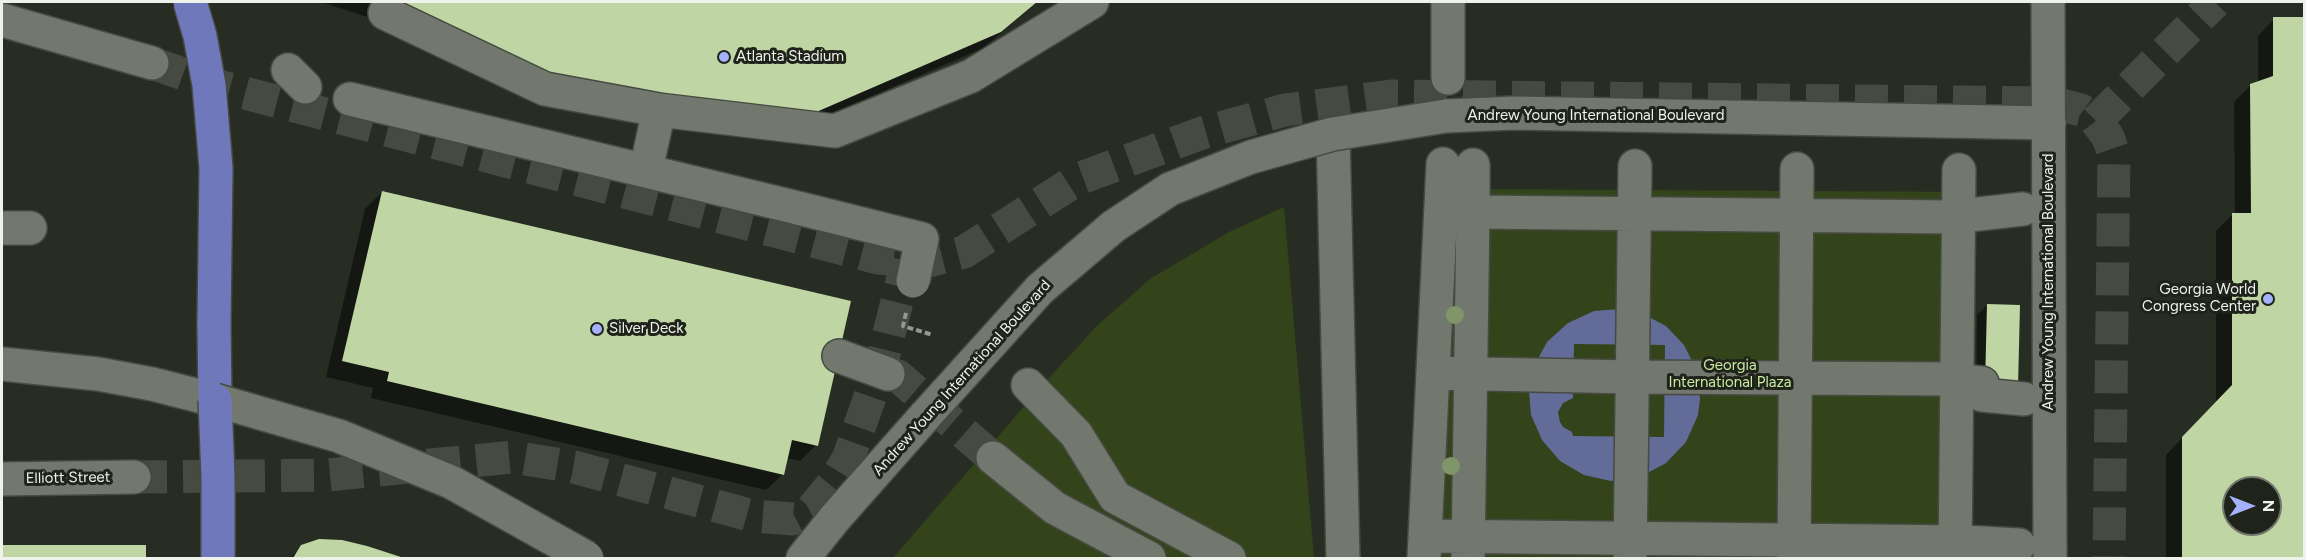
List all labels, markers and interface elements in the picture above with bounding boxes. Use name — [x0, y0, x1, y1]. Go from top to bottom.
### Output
place label: Atlanta Stadium — [736, 48, 844, 66]
marker: Atlanta Stadium — [717, 50, 731, 64]
street label: Andrew Young International Boulevard — [1468, 107, 1724, 125]
street label: Andrew Young International Boulevard — [2040, 154, 2058, 410]
street label: Andrew Young International Boulevard — [869, 277, 1055, 479]
place label: Georgia World Congress Center — [2142, 281, 2256, 316]
marker: Georgia World Congress Center — [2261, 292, 2275, 306]
place label: Silver Deck — [609, 320, 683, 338]
marker: Silver Deck — [590, 322, 604, 336]
park label: Georgia International Plaza — [1669, 357, 1791, 392]
street label: Elliott Street — [25, 468, 111, 488]
north arrow — [2222, 476, 2282, 536]
text: N — [2259, 500, 2278, 512]

